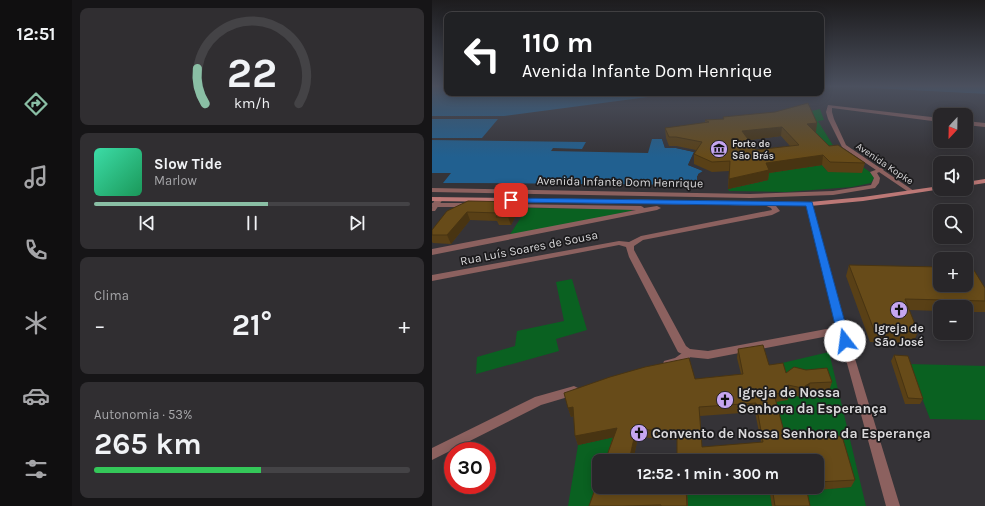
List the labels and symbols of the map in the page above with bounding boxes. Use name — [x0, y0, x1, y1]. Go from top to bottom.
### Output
north arrow — [933, 108, 973, 148]
place label: Forte de São Brás — [732, 138, 774, 162]
museum icon: Forte de São Brás — [709, 139, 729, 159]
street label: Avenida Kopke — [853, 140, 915, 187]
street label: Avenida Infante Dom Henrique — [537, 174, 703, 190]
pin — [494, 183, 528, 217]
street label: Rua Luís Soares de Sousa — [459, 228, 599, 268]
church icon: Igreja de São José — [889, 300, 909, 320]
position arrow — [824, 320, 866, 362]
place label: Igreja de São José — [874, 321, 924, 349]
place label: Igreja de Nossa Senhora da Esperança — [738, 384, 887, 417]
church icon: Igreja de Nossa Senhora da Esperança — [715, 390, 735, 410]
church icon: Convento de Nossa Senhora da Esperança — [629, 423, 649, 443]
place label: Convento de Nossa Senhora da Esperança — [652, 425, 931, 442]
speed limit sign: 30 — [444, 442, 496, 494]

